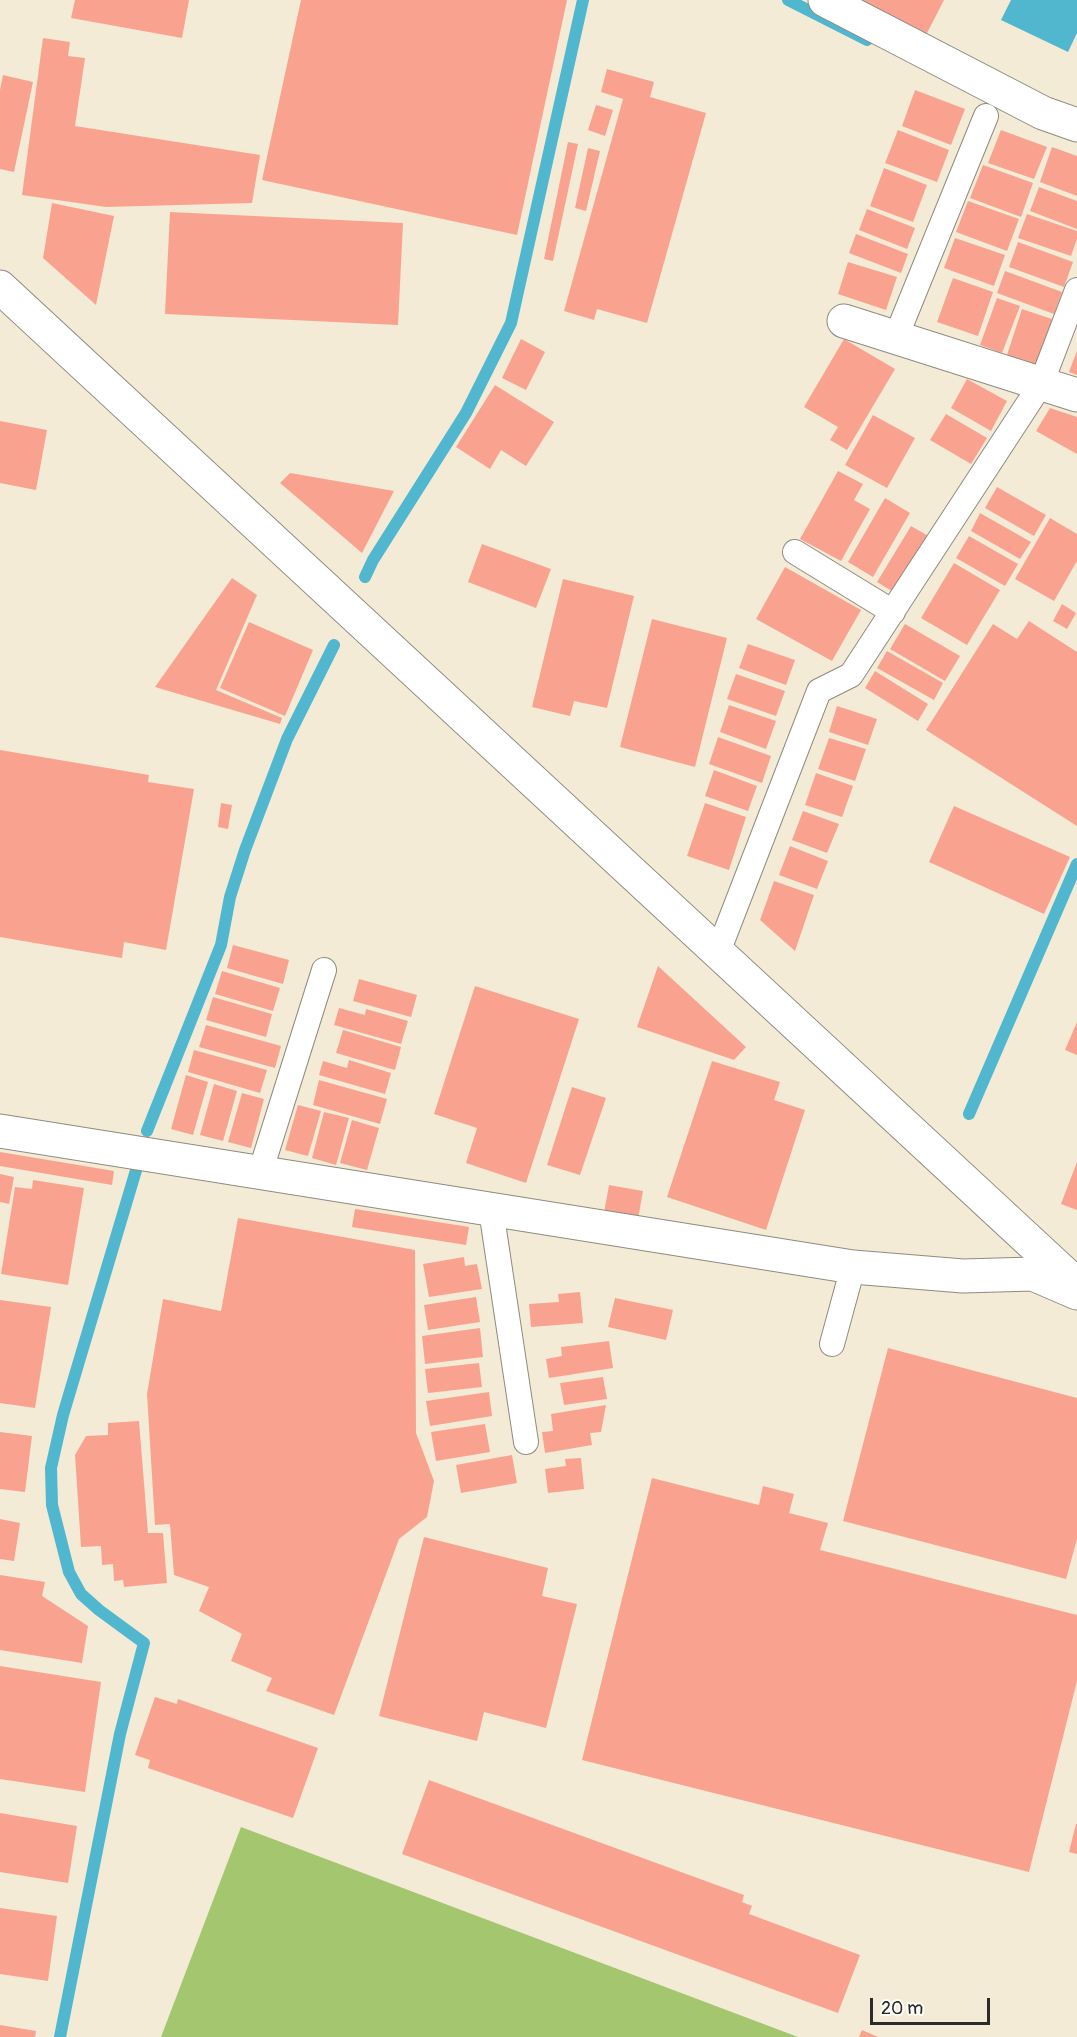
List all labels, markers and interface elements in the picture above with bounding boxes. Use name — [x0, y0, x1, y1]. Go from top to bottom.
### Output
scale bar — [873, 1986, 993, 2024]
text: 20 m — [881, 1997, 923, 2020]

